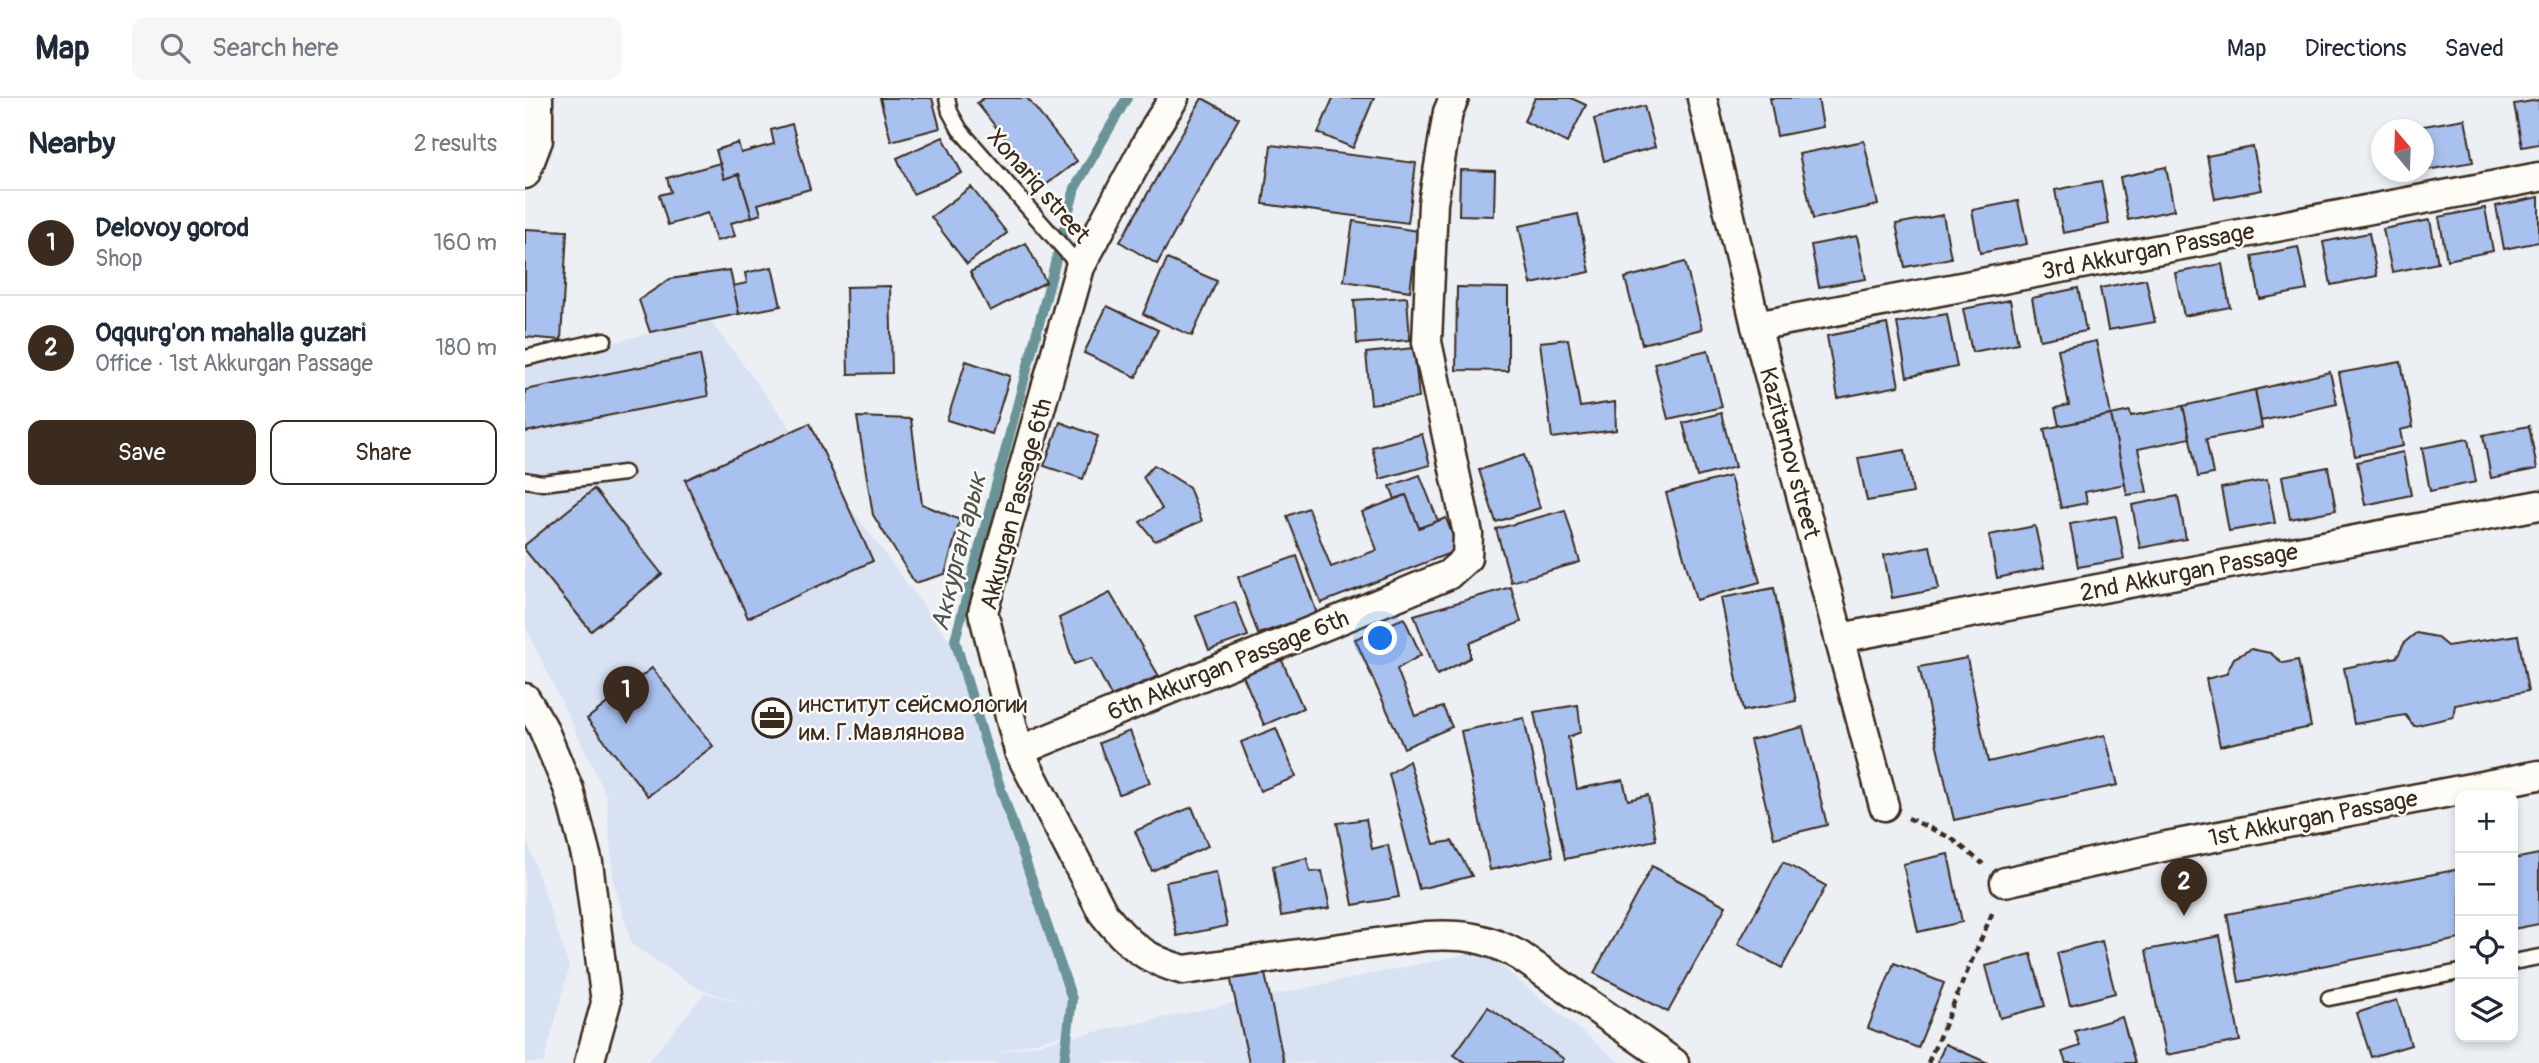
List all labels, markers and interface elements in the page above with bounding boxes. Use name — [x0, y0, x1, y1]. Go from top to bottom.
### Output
search box — [132, 17, 622, 80]
text: Map — [35, 28, 90, 69]
icon: search — [156, 29, 194, 67]
text: Search here — [212, 32, 339, 64]
text: Map — [2227, 34, 2267, 63]
text: Directions — [2305, 34, 2406, 63]
text: Saved — [2444, 34, 2504, 63]
north arrow — [2371, 119, 2434, 182]
street label: Xonariq street — [981, 123, 1096, 250]
text: Nearby — [28, 125, 115, 162]
text: 2 results — [414, 129, 497, 158]
text: Delovoy gorod — [95, 212, 249, 244]
street label: 3rd Akkurgan Passage — [2039, 217, 2257, 286]
text: 1 — [47, 228, 56, 257]
text: 160 m — [433, 228, 497, 257]
text: Shop — [95, 244, 143, 273]
text: Oqqurg'on mahalla guzari — [95, 317, 366, 349]
text: 2 — [45, 333, 57, 362]
text: 180 m — [435, 333, 497, 362]
text: Office · 1st Akkurgan Passage — [95, 349, 373, 378]
street label: Kazitarnov street — [1753, 364, 1826, 542]
street label: Akkurgan Passage 6th — [974, 395, 1059, 613]
button: Save — [28, 420, 256, 485]
button: Share — [270, 420, 497, 485]
water label: Аккурган арык — [924, 468, 995, 634]
street label: 2nd Akkurgan Passage — [2078, 537, 2301, 608]
street label: 6th Akkurgan Passage 6th — [1103, 604, 1353, 727]
your location — [1363, 621, 1397, 655]
pin: 1 — [603, 666, 649, 724]
place label: институт сейсмологии им. Г.Мавлянова — [799, 690, 1027, 747]
office icon: институт сейсмологии им. Г.Мавлянова — [751, 697, 793, 739]
street label: 1st Akkurgan Passage — [2206, 784, 2420, 853]
map controls — [2455, 790, 2518, 1042]
button: + — [2455, 790, 2518, 853]
button: − — [2455, 853, 2518, 916]
pin: 2 — [2161, 858, 2207, 916]
button: locate — [2455, 916, 2518, 979]
button: layers — [2455, 979, 2518, 1042]

